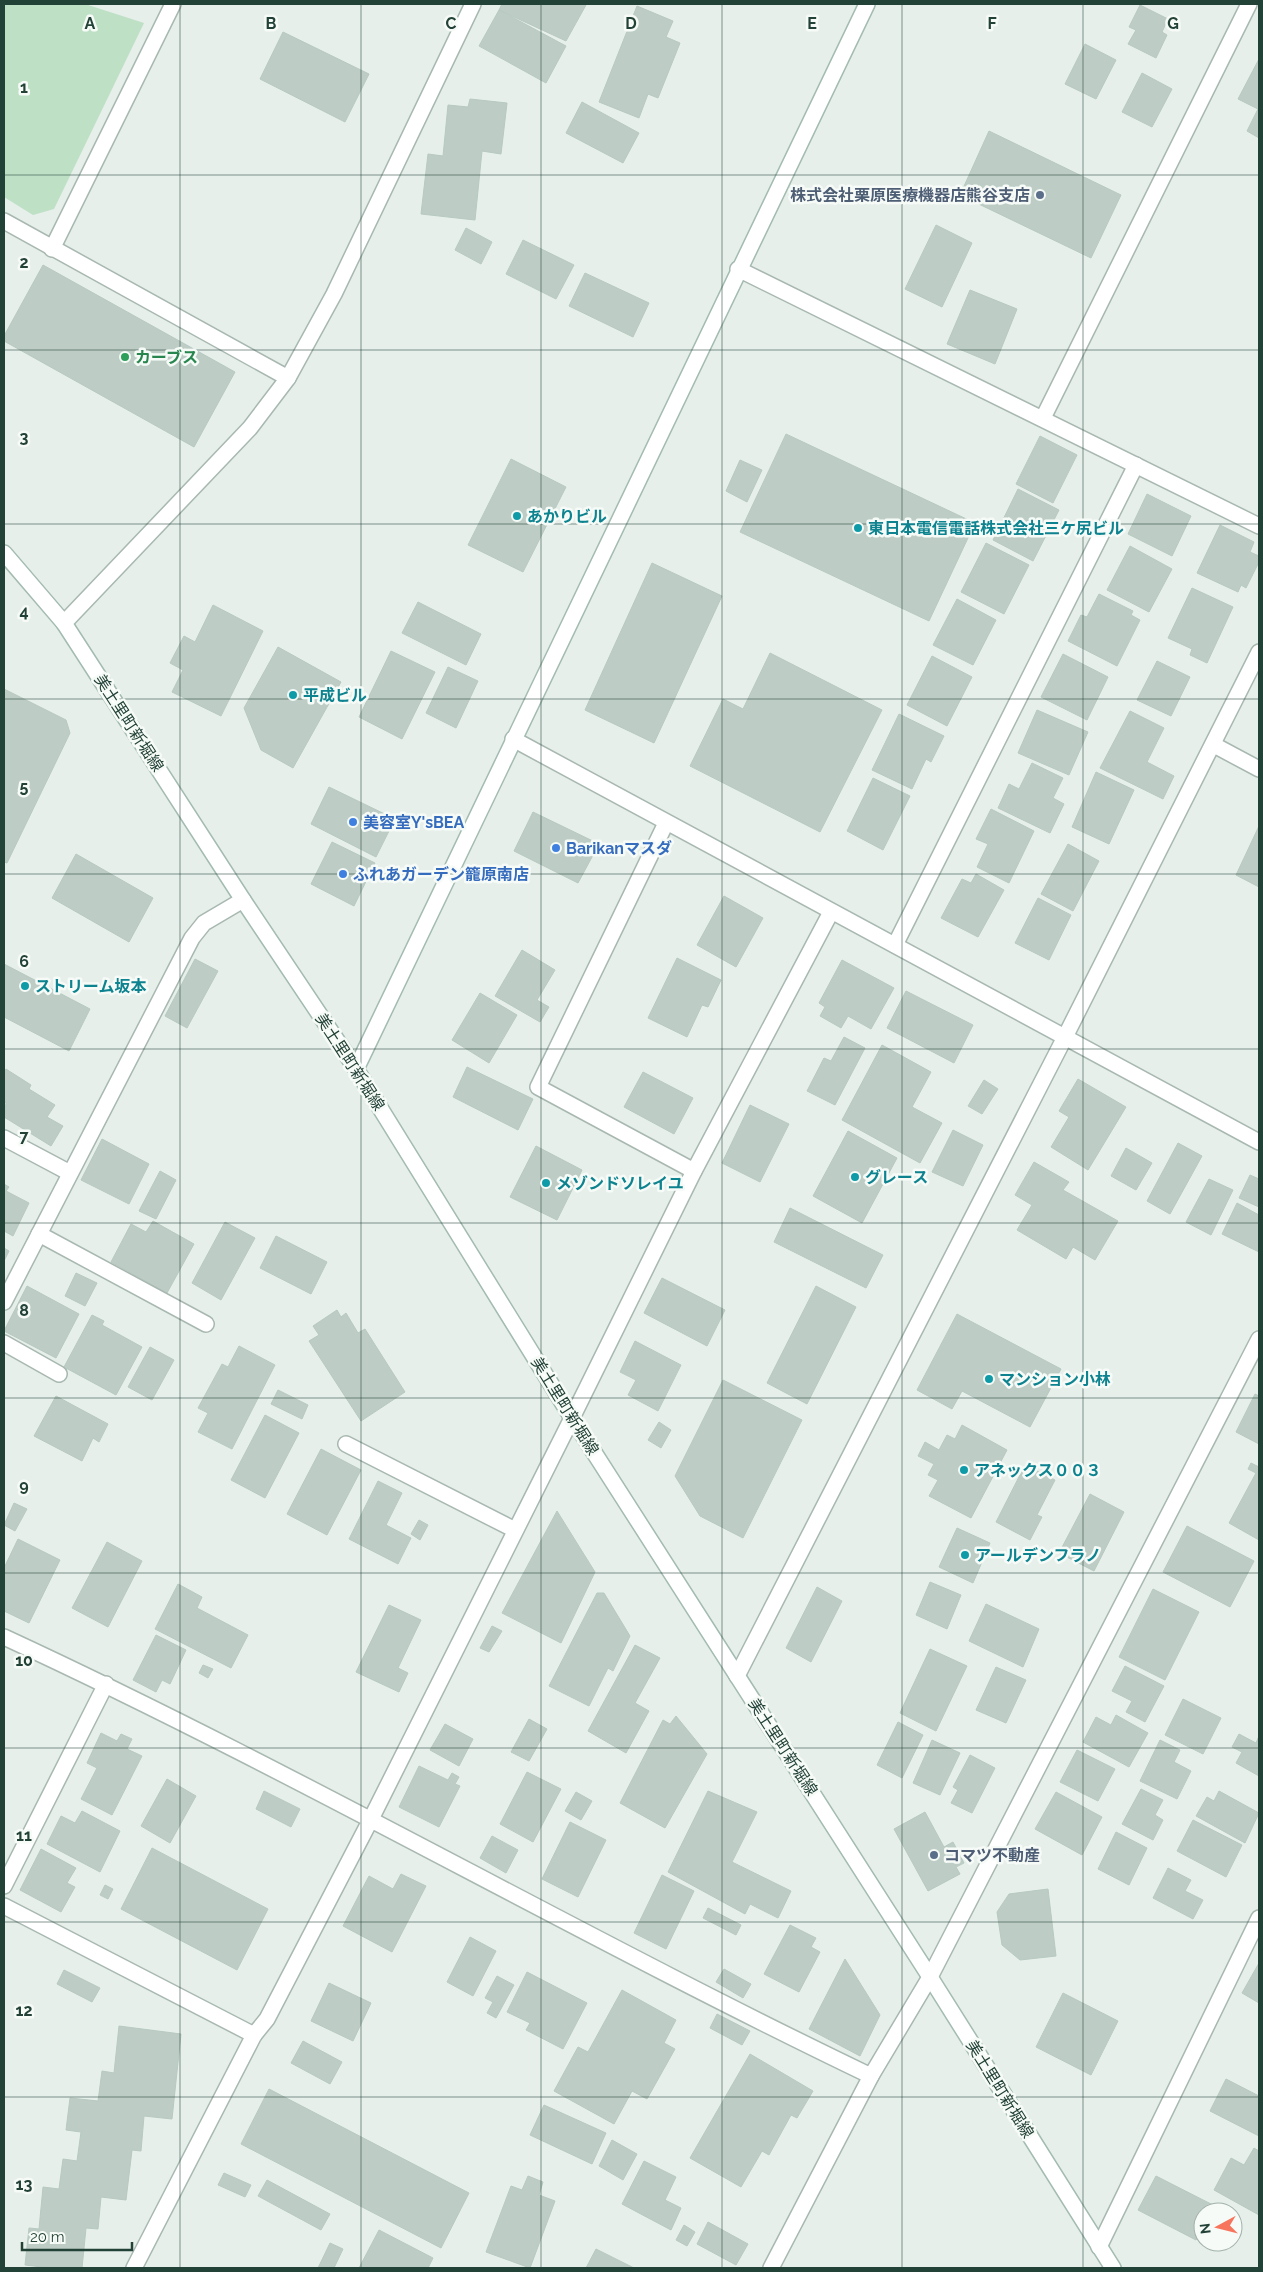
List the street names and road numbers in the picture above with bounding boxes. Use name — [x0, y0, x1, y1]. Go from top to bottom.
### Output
street label: 美土里町新堀線 — [91, 671, 167, 775]
street label: 美土里町新堀線 — [312, 1010, 388, 1114]
street label: 美土里町新堀線 — [527, 1353, 603, 1459]
street label: 美土里町新堀線 — [745, 1695, 821, 1799]
street label: 美土里町新堀線 — [962, 2036, 1038, 2142]

